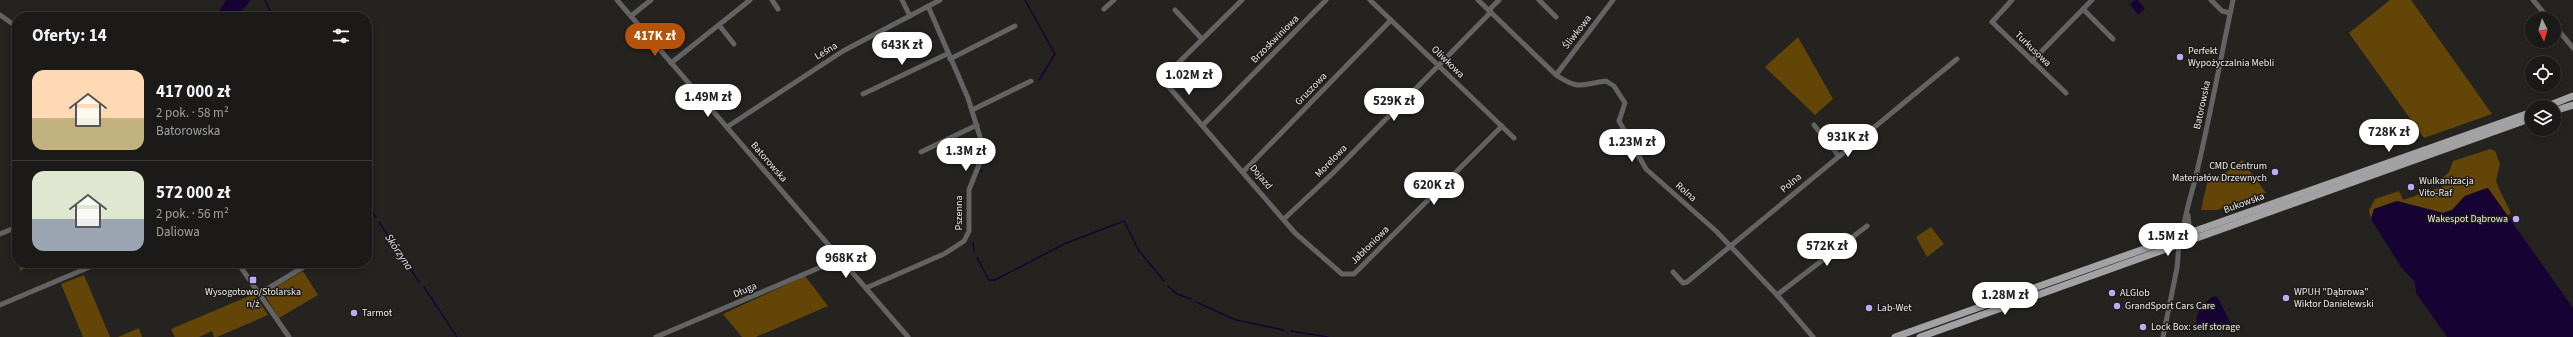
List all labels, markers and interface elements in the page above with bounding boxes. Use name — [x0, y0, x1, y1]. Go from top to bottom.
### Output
street label: Brzoskwiniowa — [1248, 12, 1302, 66]
street label: Śliwkowa — [1559, 12, 1595, 52]
north arrow — [2525, 12, 2561, 48]
map controls — [2525, 12, 2561, 136]
pin: 417K zł — [618, 23, 692, 57]
text: Oferty: 14 — [32, 24, 107, 48]
icon: filters — [330, 25, 352, 47]
text: 417K zł — [634, 27, 676, 45]
street label: Turkusowa — [2012, 28, 2054, 70]
pin: 643K zł — [865, 32, 939, 66]
text: 643K zł — [881, 36, 923, 54]
street label: Leśna — [812, 39, 840, 63]
street label: Oliwkowa — [1428, 43, 1468, 81]
place label: Perfekt Wypożyczalnia Mebli — [2188, 44, 2274, 70]
marker: Perfekt Wypożyczalnia Mebli — [2175, 52, 2185, 62]
button: locate — [2525, 56, 2561, 92]
pin: 1.02M zł — [1148, 62, 1230, 96]
text: 1.02M zł — [1165, 66, 1213, 84]
street label: Gruszowa — [1292, 69, 1330, 109]
street label: Batorowska — [2190, 79, 2214, 131]
text: 417 000 zł — [156, 80, 231, 104]
pin: 1.49M zł — [667, 84, 749, 118]
icon: home — [64, 86, 112, 134]
text: 1.49M zł — [684, 88, 732, 106]
pin: 529K zł — [1357, 88, 1431, 122]
text: 529K zł — [1373, 92, 1415, 110]
button: layers — [2525, 100, 2561, 136]
text: 2 pok. · 58 m² — [156, 104, 229, 122]
pin: 728K zł — [2352, 119, 2426, 153]
text: Batorowska — [156, 122, 220, 140]
text: 728K zł — [2368, 123, 2410, 141]
pin: 931K zł — [1811, 124, 1885, 158]
text: 931K zł — [1827, 128, 1869, 146]
pin: 1.23M zł — [1591, 129, 1673, 163]
text: 1.23M zł — [1608, 133, 1656, 151]
pin: 1.3M zł — [929, 138, 1003, 172]
street label: Batorowska — [747, 139, 791, 185]
street label: Morelowa — [1312, 141, 1350, 181]
text: 1.3M zł — [946, 142, 986, 160]
place label: CMD Centrum Materiałów Drzewnych — [2172, 159, 2267, 185]
street label: Dojazd — [1246, 161, 1276, 193]
marker: CMD Centrum Materiałów Drzewnych — [2270, 167, 2280, 177]
street label: Polna — [1777, 170, 1805, 196]
pin: 620K zł — [1397, 172, 1471, 206]
place label: Wulkanizacja Vito-Raf — [2419, 174, 2474, 200]
text: 620K zł — [1413, 176, 1455, 194]
street label: Rolna — [1672, 179, 1700, 205]
text: 572 000 zł — [156, 181, 231, 205]
marker: Wulkanizacja Vito-Raf — [2406, 182, 2416, 192]
icon: home — [64, 187, 112, 235]
street label: Bukowska — [2222, 189, 2266, 217]
street label: Pszenna — [952, 196, 966, 230]
text: 2 pok. · 56 m² — [156, 205, 229, 223]
place label: Wakespot Dąbrowa — [2428, 212, 2508, 226]
marker: Wakespot Dąbrowa — [2511, 214, 2521, 224]
text: Daliowa — [156, 223, 200, 241]
street label: Jabłoniowa — [1348, 223, 1392, 267]
pin: 1.5M zł — [2131, 223, 2205, 257]
text: 1.5M zł — [2148, 227, 2188, 245]
water label: Skórzyna — [381, 231, 417, 273]
pin: 572K zł — [1790, 233, 1864, 267]
text: 572K zł — [1806, 237, 1848, 255]
pin: 968K zł — [809, 245, 883, 279]
text: 968K zł — [825, 249, 867, 267]
marker: Wysogotowo/Stolarska n/ż — [248, 275, 258, 285]
street label: Długa — [731, 279, 759, 301]
pin: 1.28M zł — [1964, 282, 2046, 316]
place label: Wysogotowo/Stolarska n/ż — [205, 285, 301, 311]
place label: WPUH "Dąbrowa" Wiktor Danielewski — [2294, 285, 2374, 311]
text: 1.28M zł — [1981, 286, 2029, 304]
place label: ALGlob — [2120, 286, 2150, 300]
marker: ALGlob — [2107, 288, 2117, 298]
marker: WPUH "Dąbrowa" Wiktor Danielewski — [2281, 293, 2291, 303]
place label: GrandSport Cars Care — [2125, 299, 2215, 313]
place label: Lab-Wet — [1877, 301, 1912, 315]
marker: GrandSport Cars Care — [2112, 301, 2122, 311]
marker: Lab-Wet — [1864, 303, 1874, 313]
place label: Tarmot — [362, 306, 393, 320]
marker: Tarmot — [349, 308, 359, 318]
place label: Lock Box: self storage — [2151, 320, 2240, 334]
marker: Lock Box: self storage — [2138, 322, 2148, 332]

